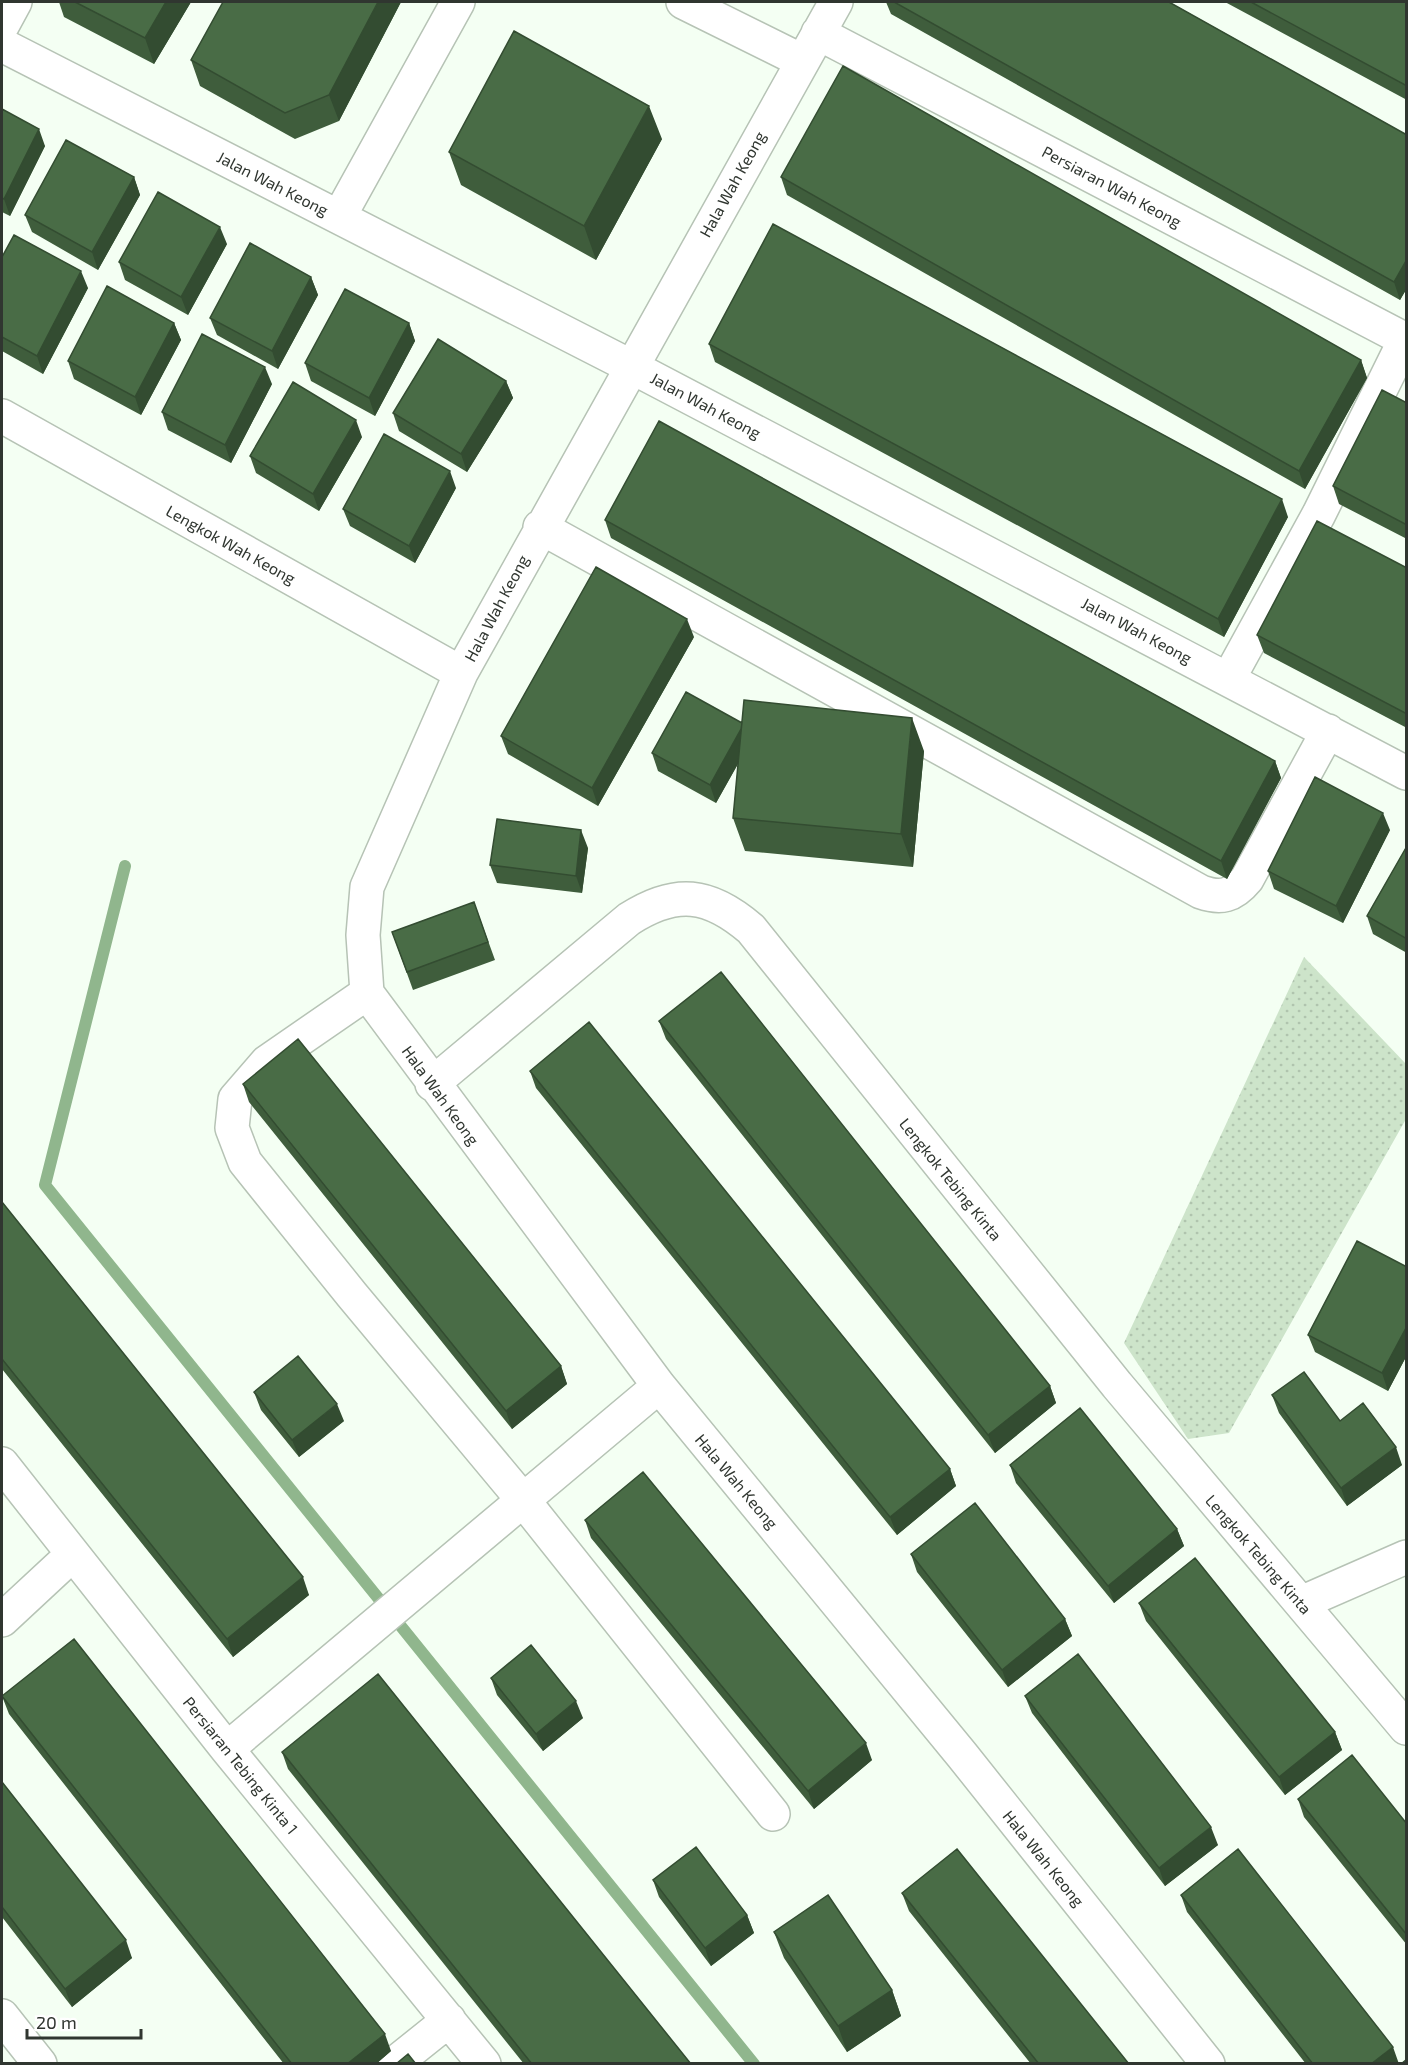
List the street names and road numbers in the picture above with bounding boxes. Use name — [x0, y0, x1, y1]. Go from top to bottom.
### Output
street label: Hala Wah Keong — [695, 128, 769, 240]
street label: Persiaran Wah Keong — [1039, 141, 1185, 231]
street label: Jalan Wah Keong — [214, 147, 332, 219]
street label: Jalan Wah Keong — [648, 368, 764, 442]
street label: Lengkok Wah Keong — [163, 501, 299, 588]
street label: Hala Wah Keong — [460, 551, 532, 665]
street label: Jalan Wah Keong — [1079, 593, 1195, 667]
street label: Hala Wah Keong — [399, 1042, 483, 1148]
street label: Lengkok Tebing Kinta — [896, 1114, 1006, 1244]
street label: Hala Wah Keong — [692, 1430, 782, 1532]
street label: Lengkok Tebing Kinta — [1202, 1490, 1316, 1618]
street label: Persiaran Tebing Kinta 1 — [180, 1692, 302, 1838]
street label: Hala Wah Keong — [999, 1806, 1089, 1910]

